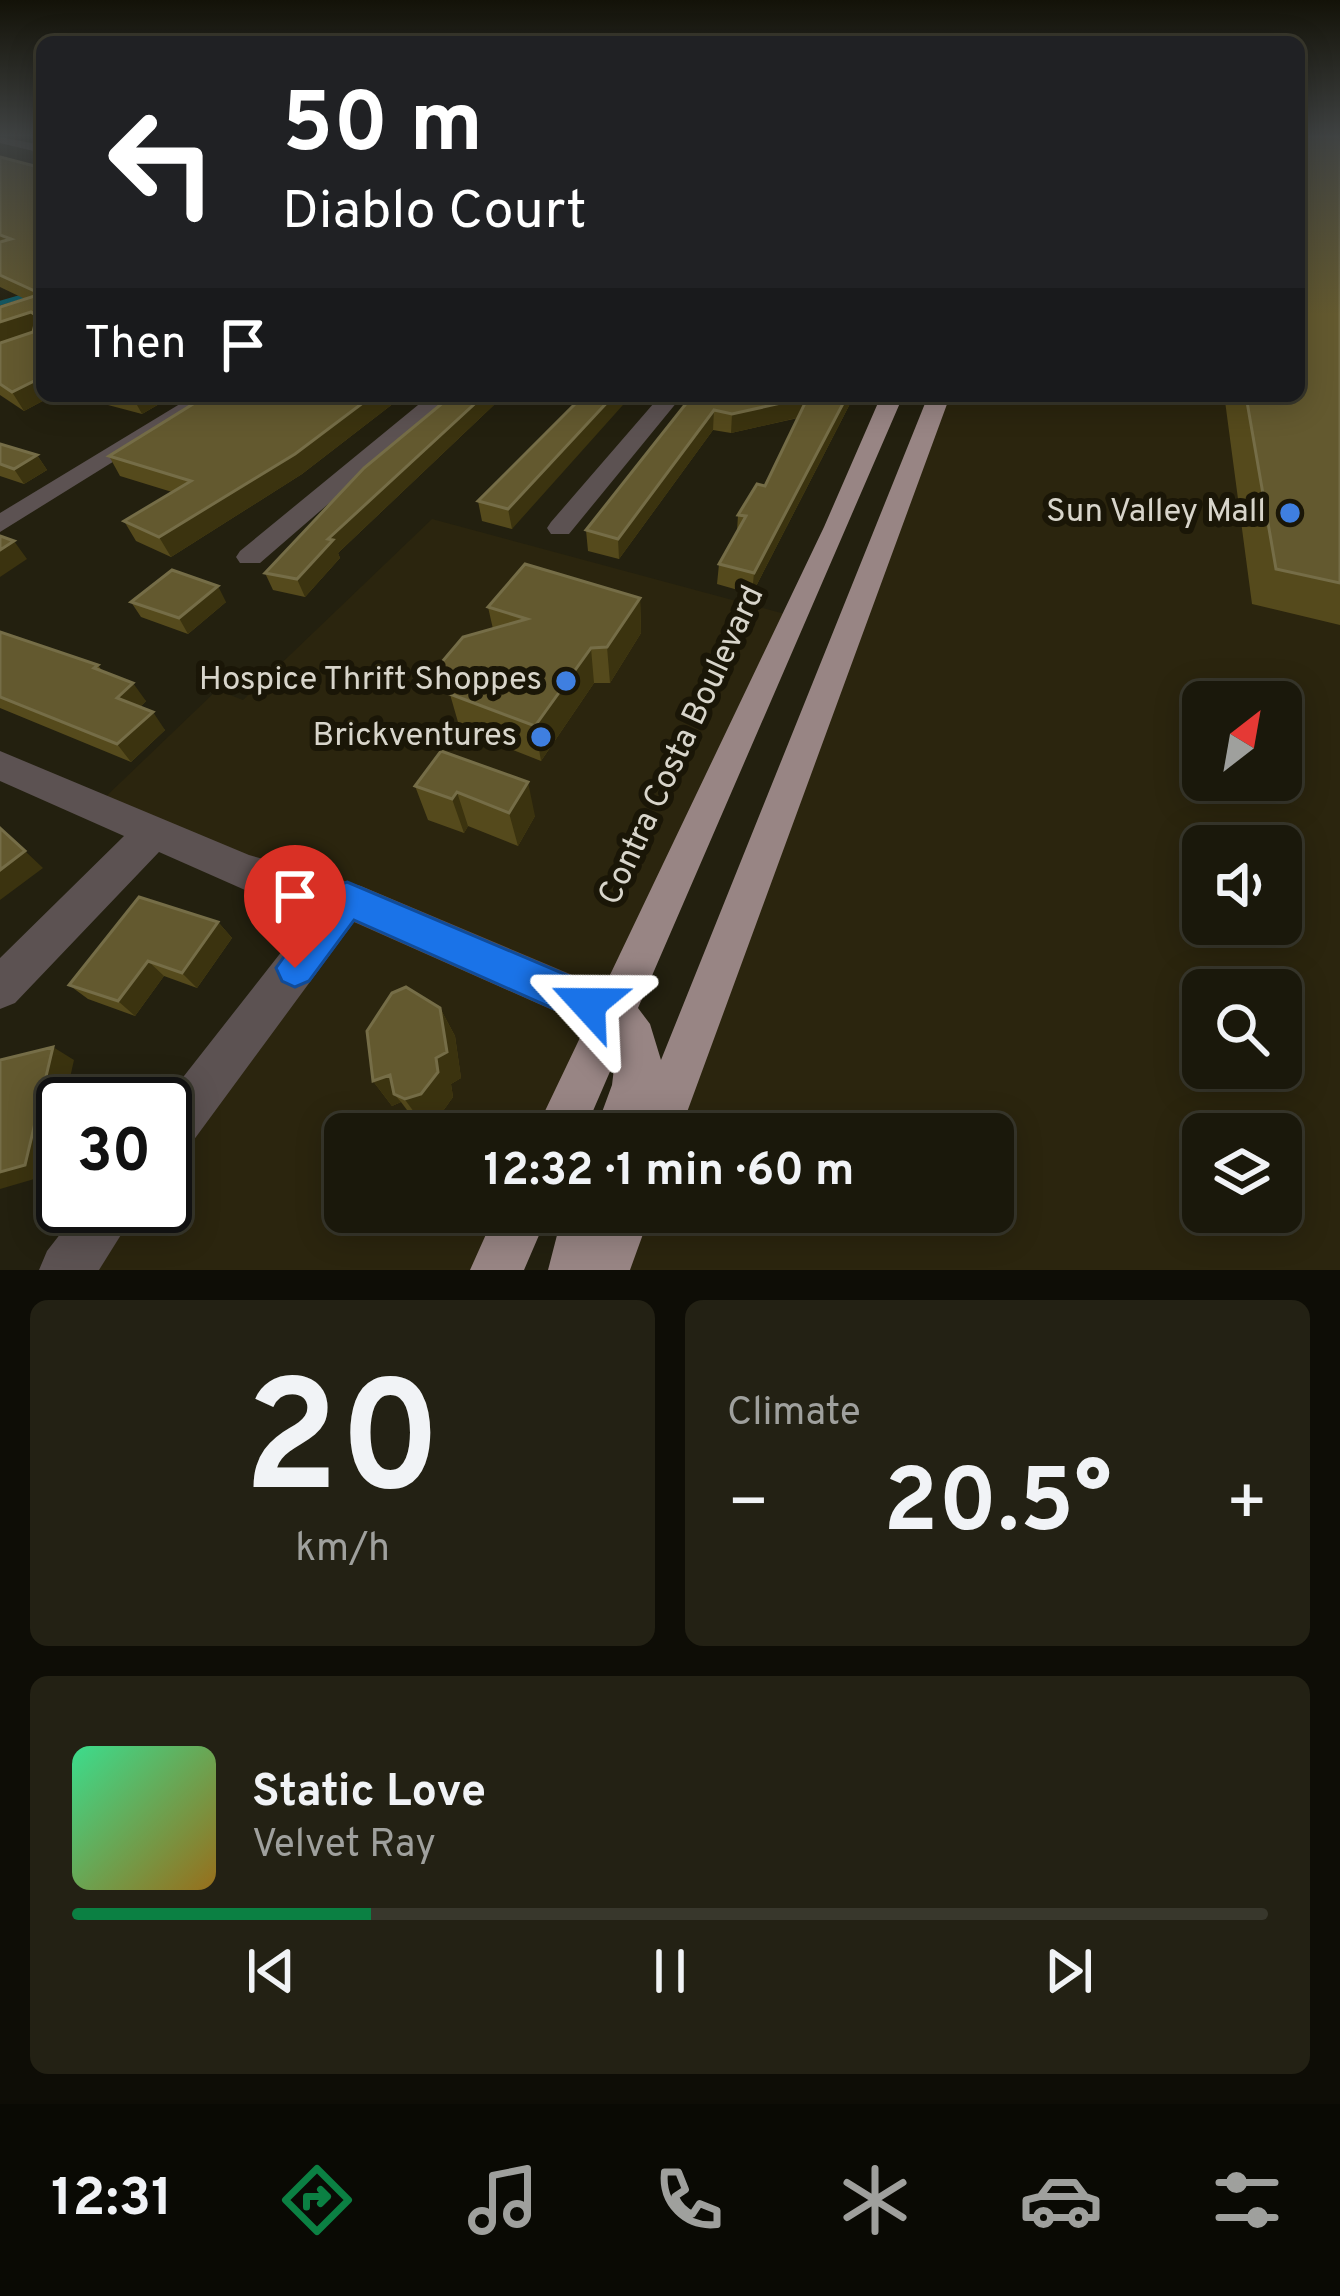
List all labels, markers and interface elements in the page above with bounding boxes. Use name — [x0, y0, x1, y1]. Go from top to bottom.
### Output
text: 50 m — [282, 75, 483, 181]
icon: left — [84, 84, 240, 240]
text: Diablo Court — [282, 179, 587, 248]
icon: arrive — [210, 312, 276, 378]
text: Then — [84, 317, 186, 374]
place label: Sun Valley Mall — [1046, 492, 1266, 534]
marker: Sun Valley Mall — [1277, 500, 1303, 526]
street label: Contra Costa Boulevard — [591, 580, 775, 912]
place label: Hospice Thrift Shoppes — [199, 660, 542, 702]
marker: Hospice Thrift Shoppes — [553, 668, 579, 694]
north arrow — [1182, 681, 1302, 801]
map controls — [1182, 681, 1302, 1233]
place label: Brickventures — [312, 716, 517, 758]
marker: Brickventures — [528, 724, 554, 750]
button: sound — [1182, 825, 1302, 945]
pin — [244, 845, 346, 968]
icon: arrive — [262, 863, 328, 929]
position arrow — [525, 941, 651, 1067]
button: search — [1182, 969, 1302, 1089]
speed limit sign: 30 — [36, 1077, 192, 1233]
button: layers — [1182, 1113, 1302, 1233]
text: 12:32 · 1 min · 60 m — [483, 1144, 855, 1201]
text: 20 — [244, 1349, 441, 1547]
text: Climate — [727, 1390, 861, 1439]
text: 20.5° — [883, 1450, 1112, 1563]
text: − — [727, 1465, 770, 1548]
text: + — [1225, 1465, 1268, 1548]
text: km/h — [295, 1526, 390, 1575]
text: Static Love — [252, 1765, 486, 1822]
text: Velvet Ray — [252, 1822, 436, 1871]
icon: previous — [238, 1938, 304, 2004]
icon: pause — [637, 1938, 703, 2004]
icon: next — [1036, 1938, 1102, 2004]
icon: directions — [275, 2158, 359, 2242]
icon: music — [461, 2158, 545, 2242]
icon: phone — [647, 2158, 731, 2242]
icon: climate — [833, 2158, 917, 2242]
icon: car — [1019, 2158, 1103, 2242]
icon: filters — [1205, 2158, 1289, 2242]
text: 12:31 — [51, 2166, 173, 2235]

